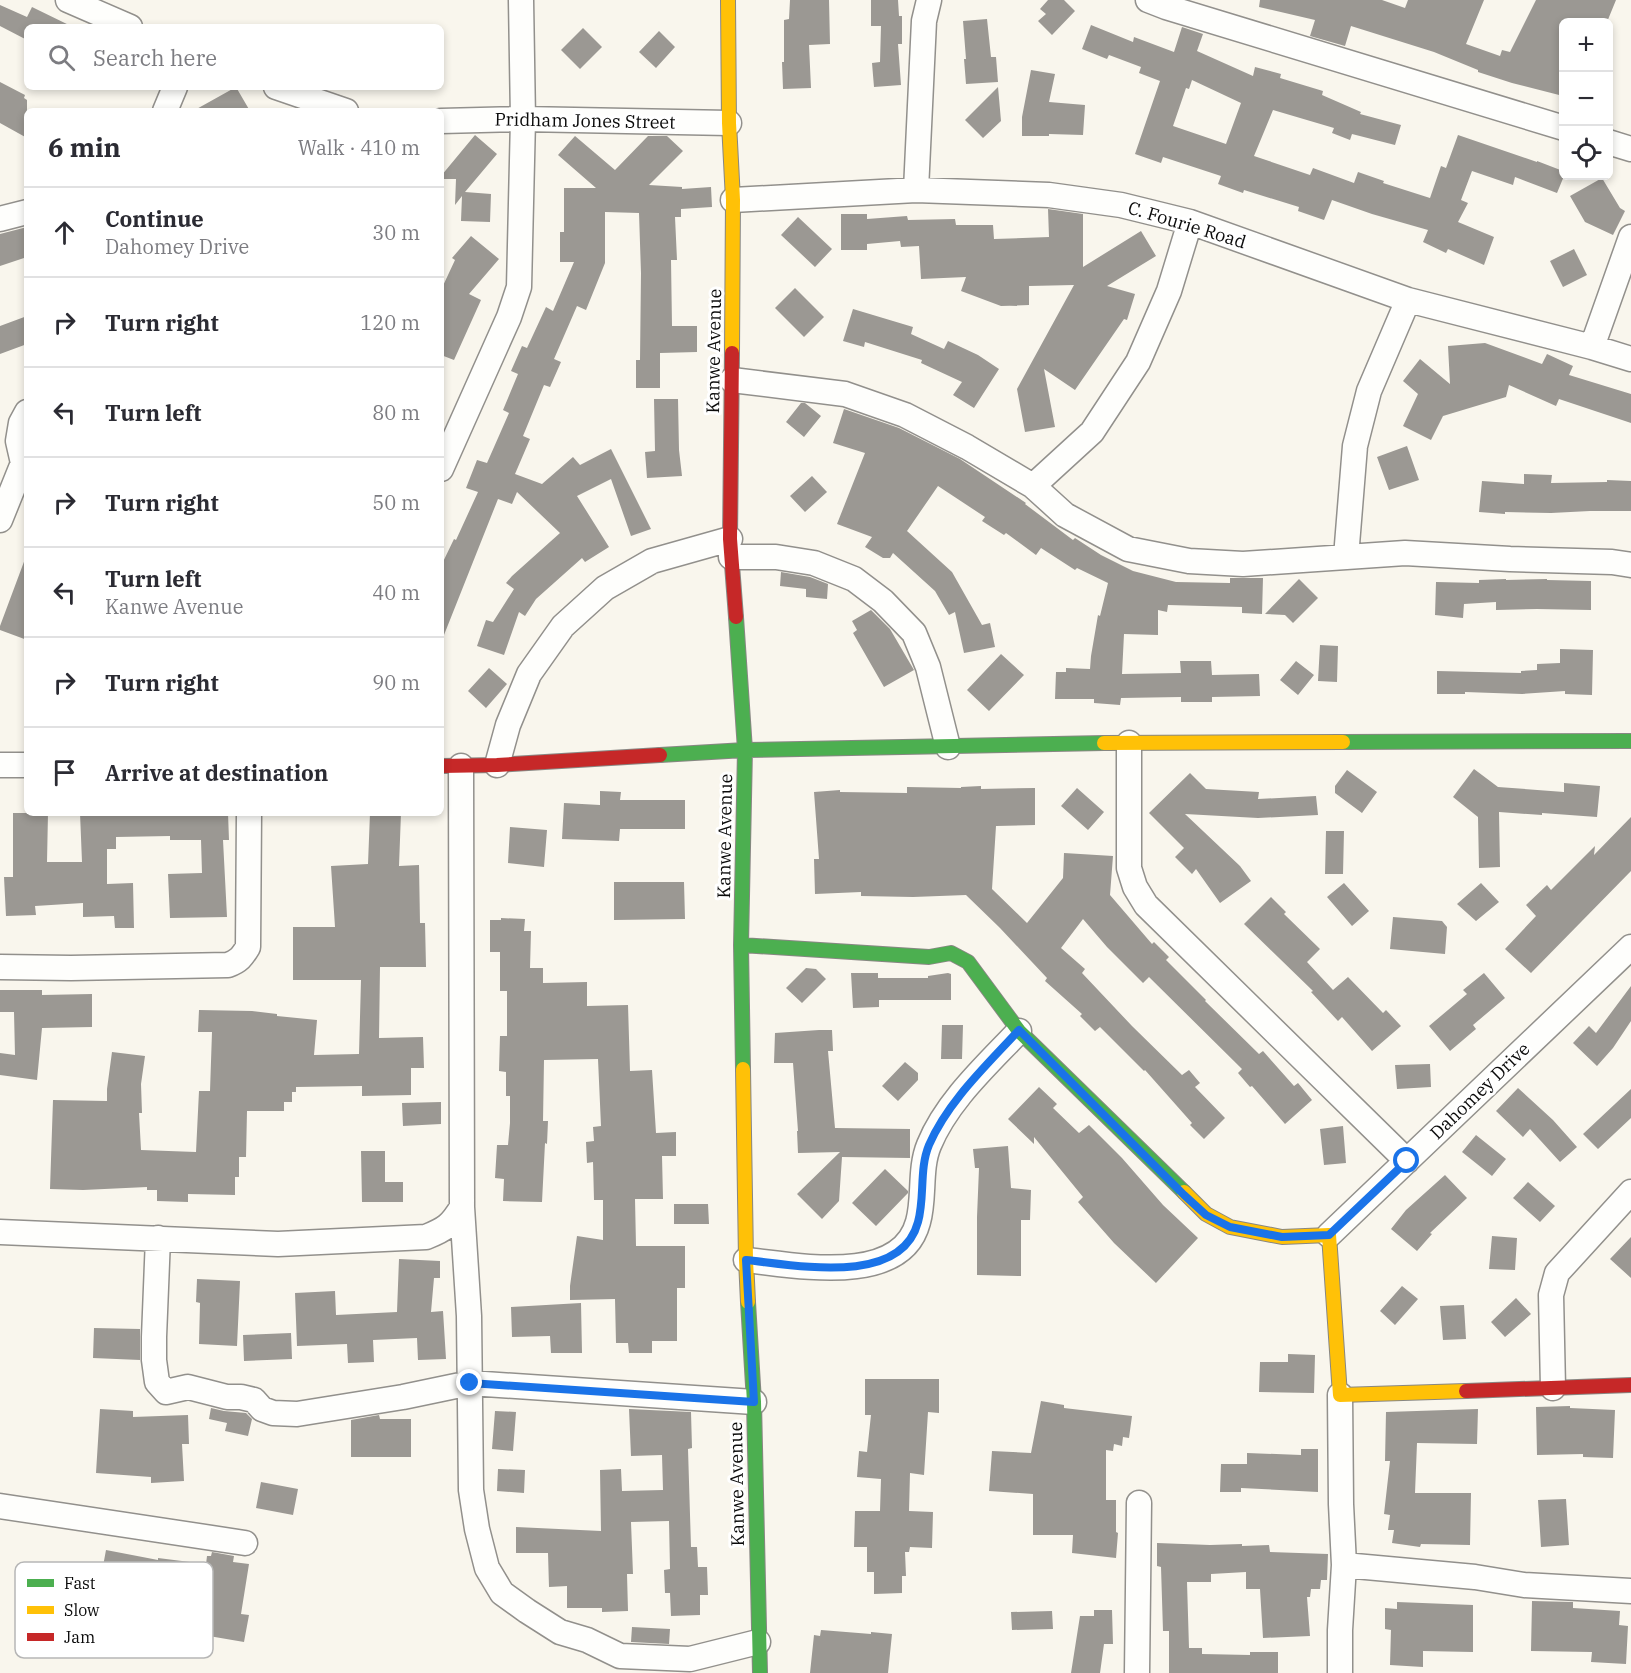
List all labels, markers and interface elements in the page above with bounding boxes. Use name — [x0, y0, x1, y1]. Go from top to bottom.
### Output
map controls — [1559, 18, 1613, 180]
button: + — [1559, 18, 1613, 72]
search box — [24, 24, 444, 90]
icon: search — [45, 41, 78, 74]
text: Search here — [93, 43, 217, 72]
button: − — [1559, 72, 1613, 126]
street label: Pridham Jones Street — [494, 107, 676, 134]
button: locate — [1559, 126, 1613, 180]
text: 6 min — [48, 130, 121, 164]
text: Walk · 410 m — [298, 134, 420, 161]
street label: C. Fourie Road — [1125, 196, 1249, 253]
text: Continue — [105, 204, 204, 233]
icon: ahead — [48, 216, 81, 249]
text: 30 m — [372, 219, 420, 246]
text: Dahomey Drive — [105, 233, 249, 260]
street label: Kanwe Avenue — [701, 289, 726, 413]
icon: right — [48, 306, 81, 339]
text: Turn right — [105, 308, 219, 337]
text: 120 m — [360, 309, 420, 336]
icon: left — [48, 396, 81, 429]
text: Turn left — [105, 398, 201, 427]
text: 80 m — [372, 399, 420, 426]
icon: right — [48, 486, 81, 519]
text: Turn right — [105, 488, 219, 517]
text: 50 m — [372, 489, 420, 516]
text: Turn left — [105, 564, 201, 593]
icon: left — [48, 576, 81, 609]
text: 40 m — [372, 579, 420, 606]
text: Kanwe Avenue — [105, 593, 243, 620]
icon: right — [48, 666, 81, 699]
text: Turn right — [105, 668, 219, 697]
text: 90 m — [372, 669, 420, 696]
icon: arrive — [48, 756, 81, 789]
text: Arrive at destination — [105, 758, 328, 787]
street label: Kanwe Avenue — [712, 774, 737, 898]
street label: Dahomey Drive — [1425, 1037, 1534, 1144]
route start — [1393, 1147, 1419, 1173]
route end — [456, 1369, 482, 1395]
street label: Kanwe Avenue — [724, 1422, 749, 1546]
legend — [15, 1562, 213, 1658]
text: Fast — [64, 1573, 96, 1593]
text: Slow — [64, 1600, 100, 1620]
text: Jam — [64, 1627, 95, 1647]

